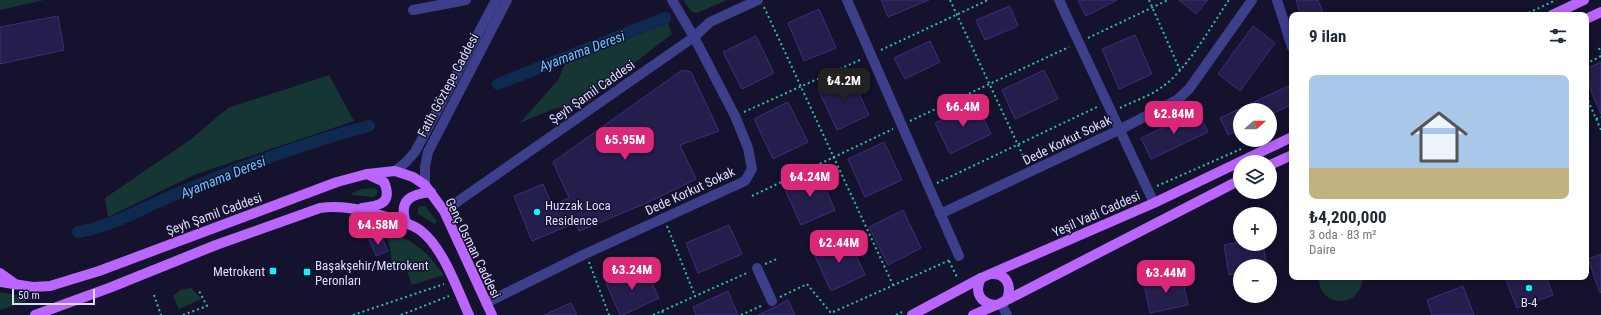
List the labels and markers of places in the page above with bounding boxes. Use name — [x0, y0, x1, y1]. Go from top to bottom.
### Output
pin: ₺4.2M — [816, 68, 872, 102]
pin: ₺6.4M — [935, 94, 991, 128]
pin: ₺2.84M — [1141, 101, 1207, 135]
pin: ₺5.95M — [592, 127, 658, 161]
pin: ₺4.24M — [777, 164, 843, 198]
place label: Huzzak Loca Residence — [545, 198, 611, 228]
marker: Huzzak Loca Residence — [532, 207, 542, 217]
pin: ₺4.58M — [345, 212, 411, 246]
pin: ₺2.44M — [806, 230, 872, 264]
pin: ₺3.24M — [599, 257, 665, 291]
place label: Başakşehir/Metrokent Peronları — [315, 258, 429, 288]
pin: ₺3.44M — [1133, 260, 1199, 294]
place label: Metrokent — [213, 264, 265, 279]
marker: Metrokent — [268, 266, 278, 276]
marker: Başakşehir/Metrokent Peronları — [302, 267, 312, 277]
marker: B-4 — [1524, 283, 1534, 293]
place label: B-4 — [1521, 295, 1538, 310]

